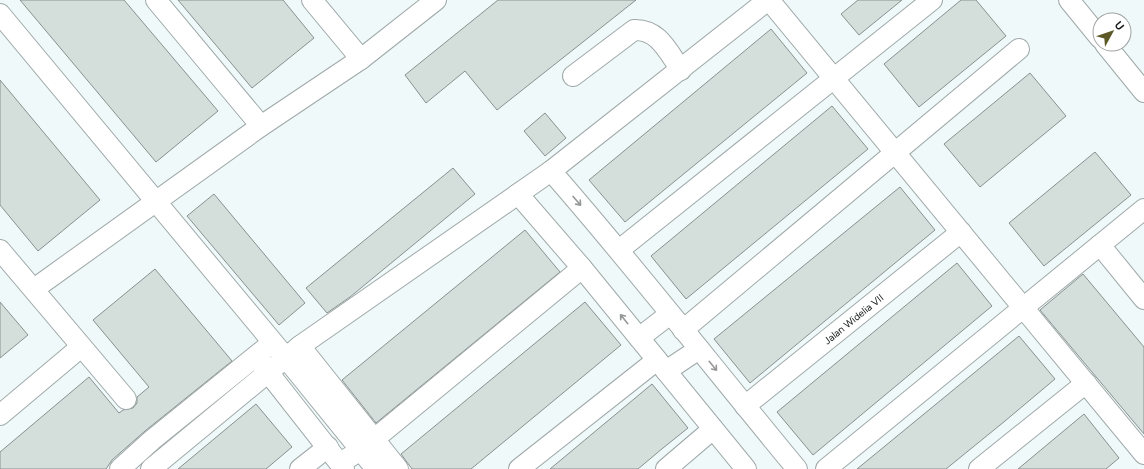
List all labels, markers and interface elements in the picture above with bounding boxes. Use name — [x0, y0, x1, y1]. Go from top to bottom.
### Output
north arrow — [1092, 12, 1132, 52]
text: U — [1112, 19, 1127, 33]
one-way arrow — [572, 195, 581, 206]
street label: Jalan Widelia VII — [821, 291, 886, 347]
one-way arrow — [620, 314, 628, 325]
one-way arrow — [708, 360, 717, 371]

